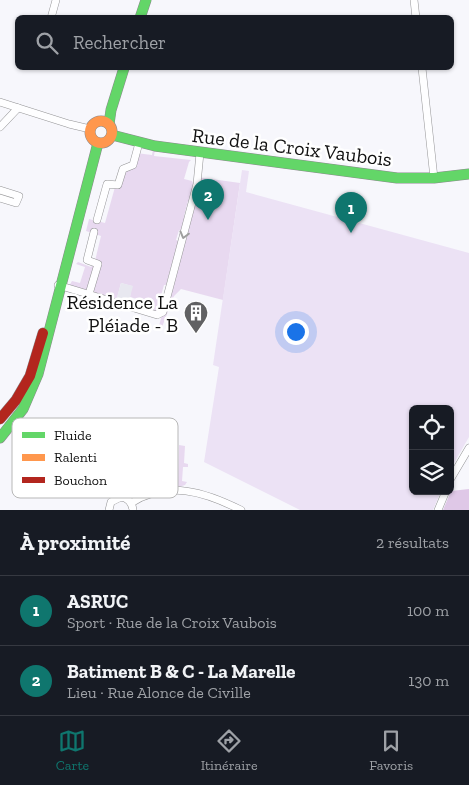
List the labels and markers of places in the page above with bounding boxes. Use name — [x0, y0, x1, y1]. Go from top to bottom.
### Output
pin: 2 — [192, 179, 224, 220]
pin: 1 — [335, 192, 367, 233]
place label: Résidence La Pléiade - B — [67, 290, 178, 337]
building icon: Résidence La Pléiade - B — [183, 300, 209, 334]

